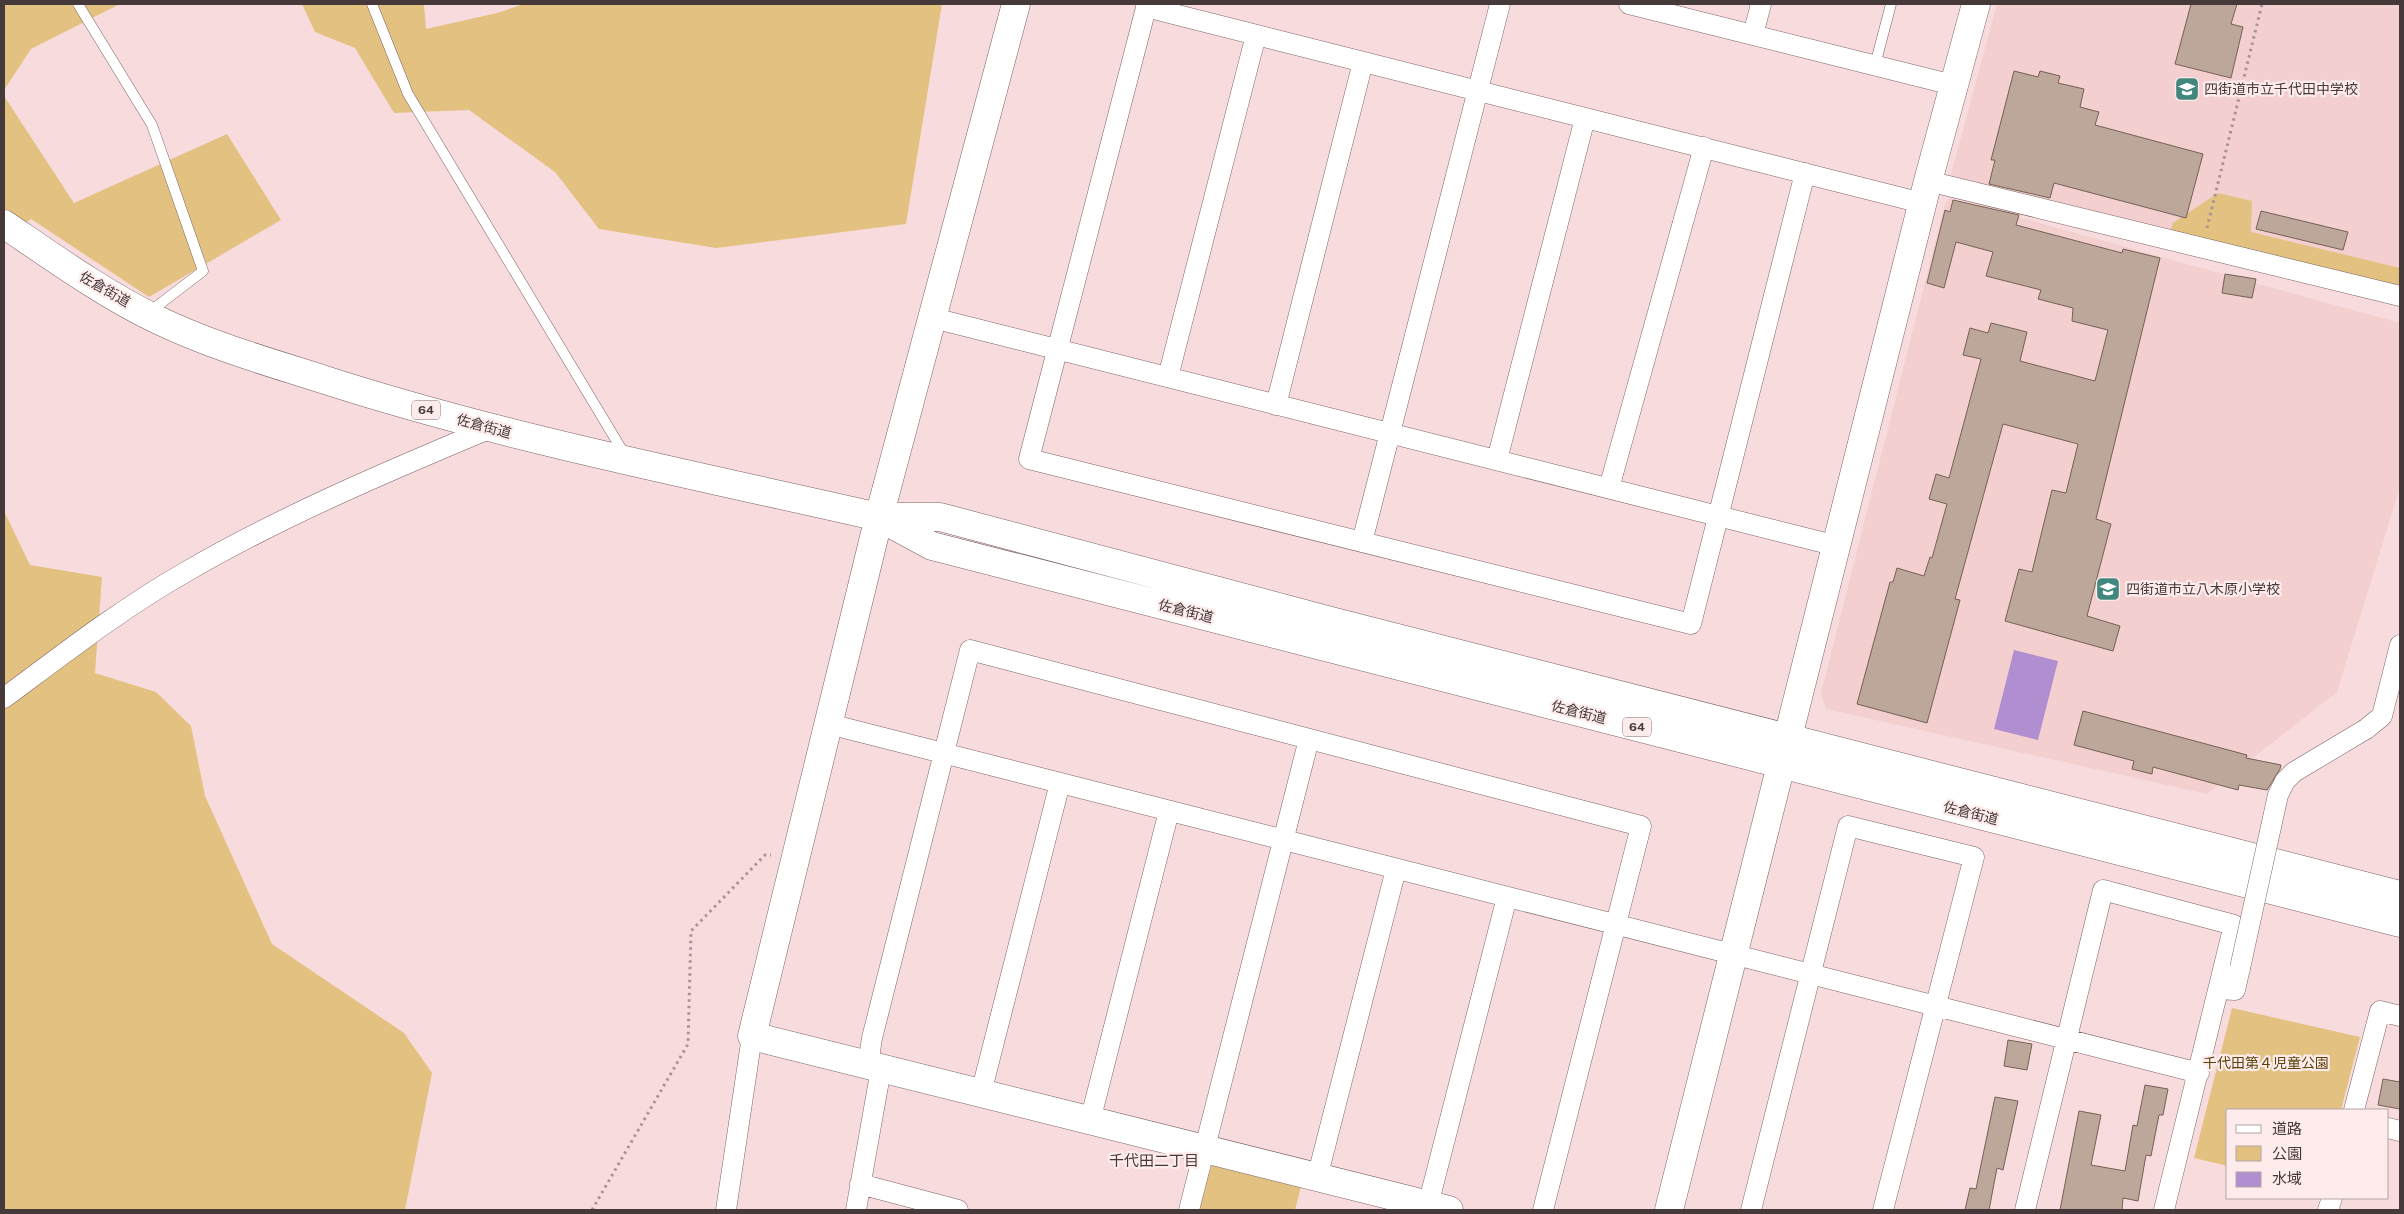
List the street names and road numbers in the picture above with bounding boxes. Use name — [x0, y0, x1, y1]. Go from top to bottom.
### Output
street label: 佐倉街道 — [77, 268, 133, 310]
road number: 64 — [412, 400, 440, 420]
street label: 佐倉街道 — [455, 411, 513, 441]
street label: 佐倉街道 — [1157, 596, 1215, 626]
street label: 佐倉街道 — [1550, 697, 1608, 727]
road number: 64 — [1623, 718, 1651, 736]
street label: 佐倉街道 — [1942, 798, 2000, 828]

